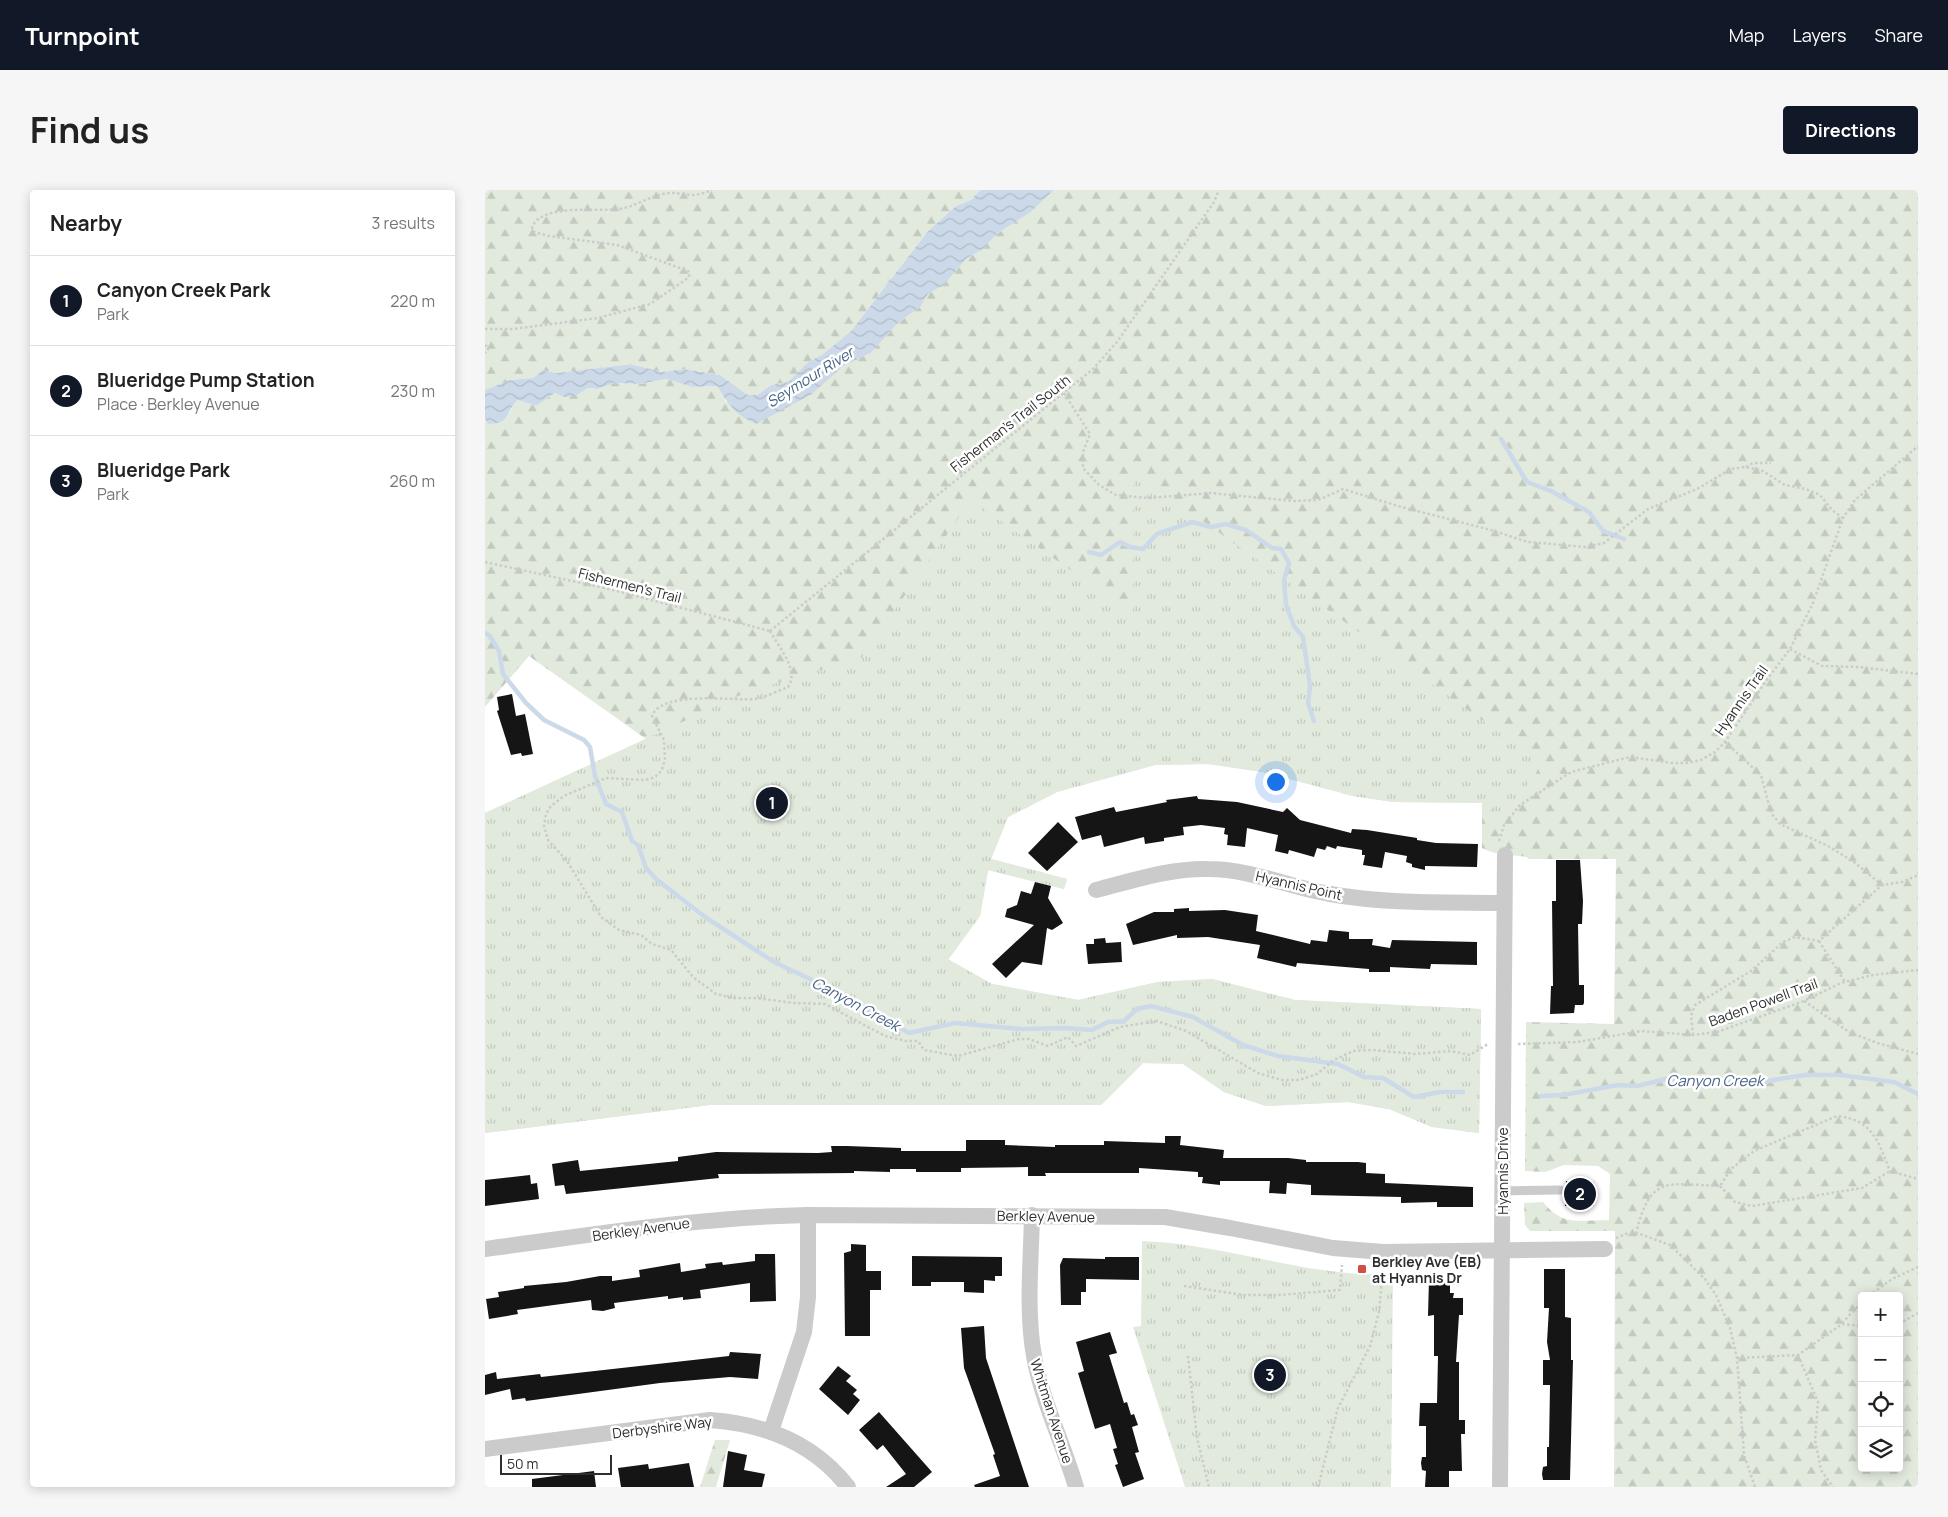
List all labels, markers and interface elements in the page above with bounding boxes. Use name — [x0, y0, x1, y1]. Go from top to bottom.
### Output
text: Turnpoint — [25, 19, 140, 52]
text: Map — [1729, 23, 1764, 47]
text: Layers — [1792, 23, 1846, 47]
text: Share — [1874, 23, 1923, 47]
text: Find us — [30, 106, 149, 154]
button: Directions — [1783, 106, 1918, 154]
text: Nearby — [50, 209, 122, 237]
text: 3 results — [372, 212, 435, 234]
text: Canyon Creek Park — [97, 277, 270, 303]
text: 1 — [62, 290, 70, 312]
text: 220 m — [390, 290, 435, 312]
text: Park — [97, 303, 129, 325]
water label: Seymour River — [762, 340, 860, 412]
text: Blueridge Pump Station — [97, 367, 315, 393]
street label: Fisherman's Trail South — [946, 370, 1074, 476]
text: 2 — [61, 380, 71, 402]
text: 230 m — [391, 380, 435, 402]
text: Place · Berkley Avenue — [97, 393, 260, 415]
text: Blueridge Park — [97, 457, 230, 483]
text: 3 — [61, 470, 71, 492]
text: 260 m — [389, 470, 435, 492]
text: Park — [97, 483, 129, 505]
street label: Fishermen's Trail — [576, 563, 684, 607]
street label: Hyannis Trail — [1710, 661, 1772, 739]
your location — [1263, 769, 1289, 795]
pin: 1 — [756, 784, 788, 822]
street label: Hyannis Point — [1254, 866, 1345, 904]
water label: Canyon Creek — [808, 972, 906, 1037]
street label: Baden Powell Trail — [1706, 973, 1820, 1031]
water label: Canyon Creek — [1666, 1070, 1766, 1091]
street label: Hyannis Drive — [1493, 1127, 1512, 1215]
pin: 2 — [1564, 1175, 1596, 1213]
street label: Berkley Avenue — [997, 1206, 1095, 1226]
street label: Berkley Avenue — [591, 1213, 691, 1245]
place label: Berkley Ave (EB) at Hyannis Dr — [1372, 1252, 1482, 1287]
marker: Berkley Ave (EB) at Hyannis Dr — [1356, 1263, 1368, 1275]
map controls — [1858, 1292, 1903, 1472]
button: + — [1858, 1292, 1903, 1337]
button: − — [1858, 1337, 1903, 1382]
street label: Whitman Avenue — [1026, 1356, 1078, 1466]
pin: 3 — [1254, 1356, 1286, 1394]
button: locate — [1858, 1382, 1903, 1427]
street label: Derbyshire Way — [611, 1411, 713, 1443]
button: layers — [1858, 1427, 1903, 1472]
scale bar — [500, 1452, 613, 1475]
text: 50 m — [507, 1454, 538, 1473]

